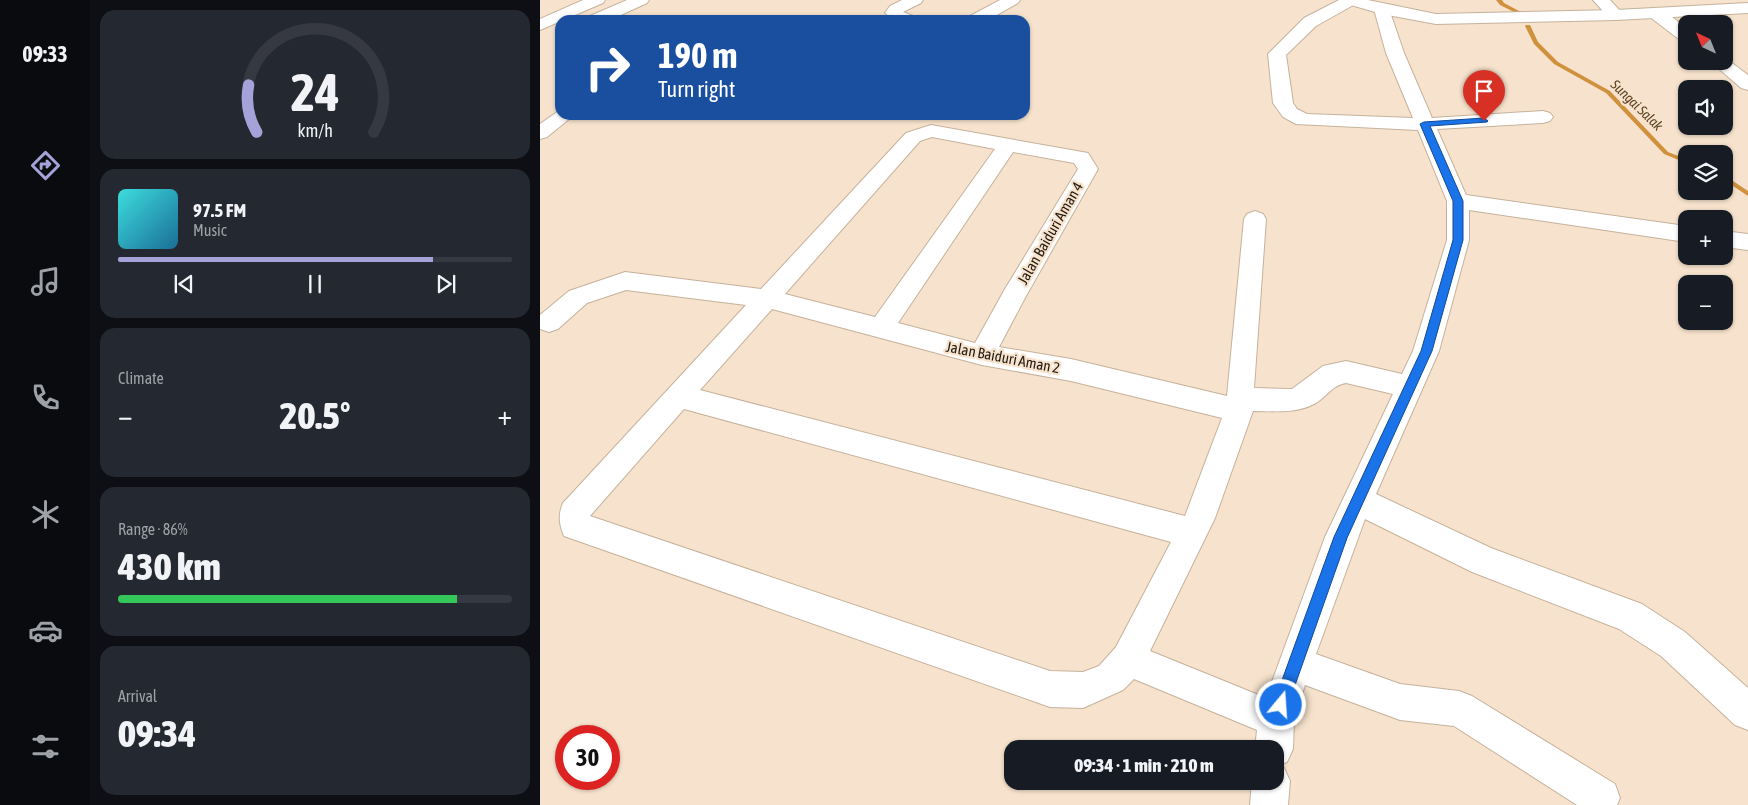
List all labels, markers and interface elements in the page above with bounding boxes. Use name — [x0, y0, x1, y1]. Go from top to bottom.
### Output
north arrow — [1678, 15, 1732, 70]
map controls — [1678, 15, 1733, 330]
icon: right — [575, 35, 640, 100]
text: 190 m — [658, 35, 737, 75]
text: 09:33 — [22, 41, 68, 67]
text: 24 — [291, 62, 339, 122]
pin — [1463, 70, 1505, 121]
text: Turn right — [658, 76, 735, 102]
water label: Sungai Salak — [1607, 76, 1667, 134]
icon: arrive — [1470, 77, 1498, 105]
button: sound — [1678, 80, 1733, 135]
text: km/h — [297, 120, 333, 141]
button: layers — [1678, 145, 1733, 200]
icon: directions — [28, 148, 63, 183]
street label: Jalan Baiduri Aman 4 — [1014, 179, 1086, 287]
text: 97.5 FM — [193, 199, 246, 221]
button: + — [1678, 210, 1733, 265]
text: Music — [193, 221, 227, 239]
icon: music — [28, 264, 63, 299]
icon: previous — [170, 270, 198, 298]
icon: pause — [301, 270, 329, 298]
icon: next — [432, 270, 460, 298]
button: − — [1678, 275, 1733, 330]
street label: Jalan Baiduri Aman 2 — [945, 338, 1061, 376]
text: Climate — [118, 369, 164, 387]
icon: phone — [28, 380, 63, 415]
text: 20.5° — [280, 394, 350, 437]
text: − — [118, 399, 133, 431]
text: + — [497, 399, 512, 431]
icon: climate — [28, 497, 63, 532]
text: Range · 86% — [118, 520, 188, 538]
text: 430 km — [118, 545, 221, 588]
icon: car — [28, 613, 63, 648]
position arrow — [1254, 678, 1306, 730]
text: Arrival — [118, 687, 157, 705]
text: 09:34 — [118, 712, 196, 755]
speed limit sign: 30 — [555, 725, 620, 790]
icon: filters — [28, 729, 63, 764]
text: 09:34 · 1 min · 210 m — [1074, 754, 1214, 776]

